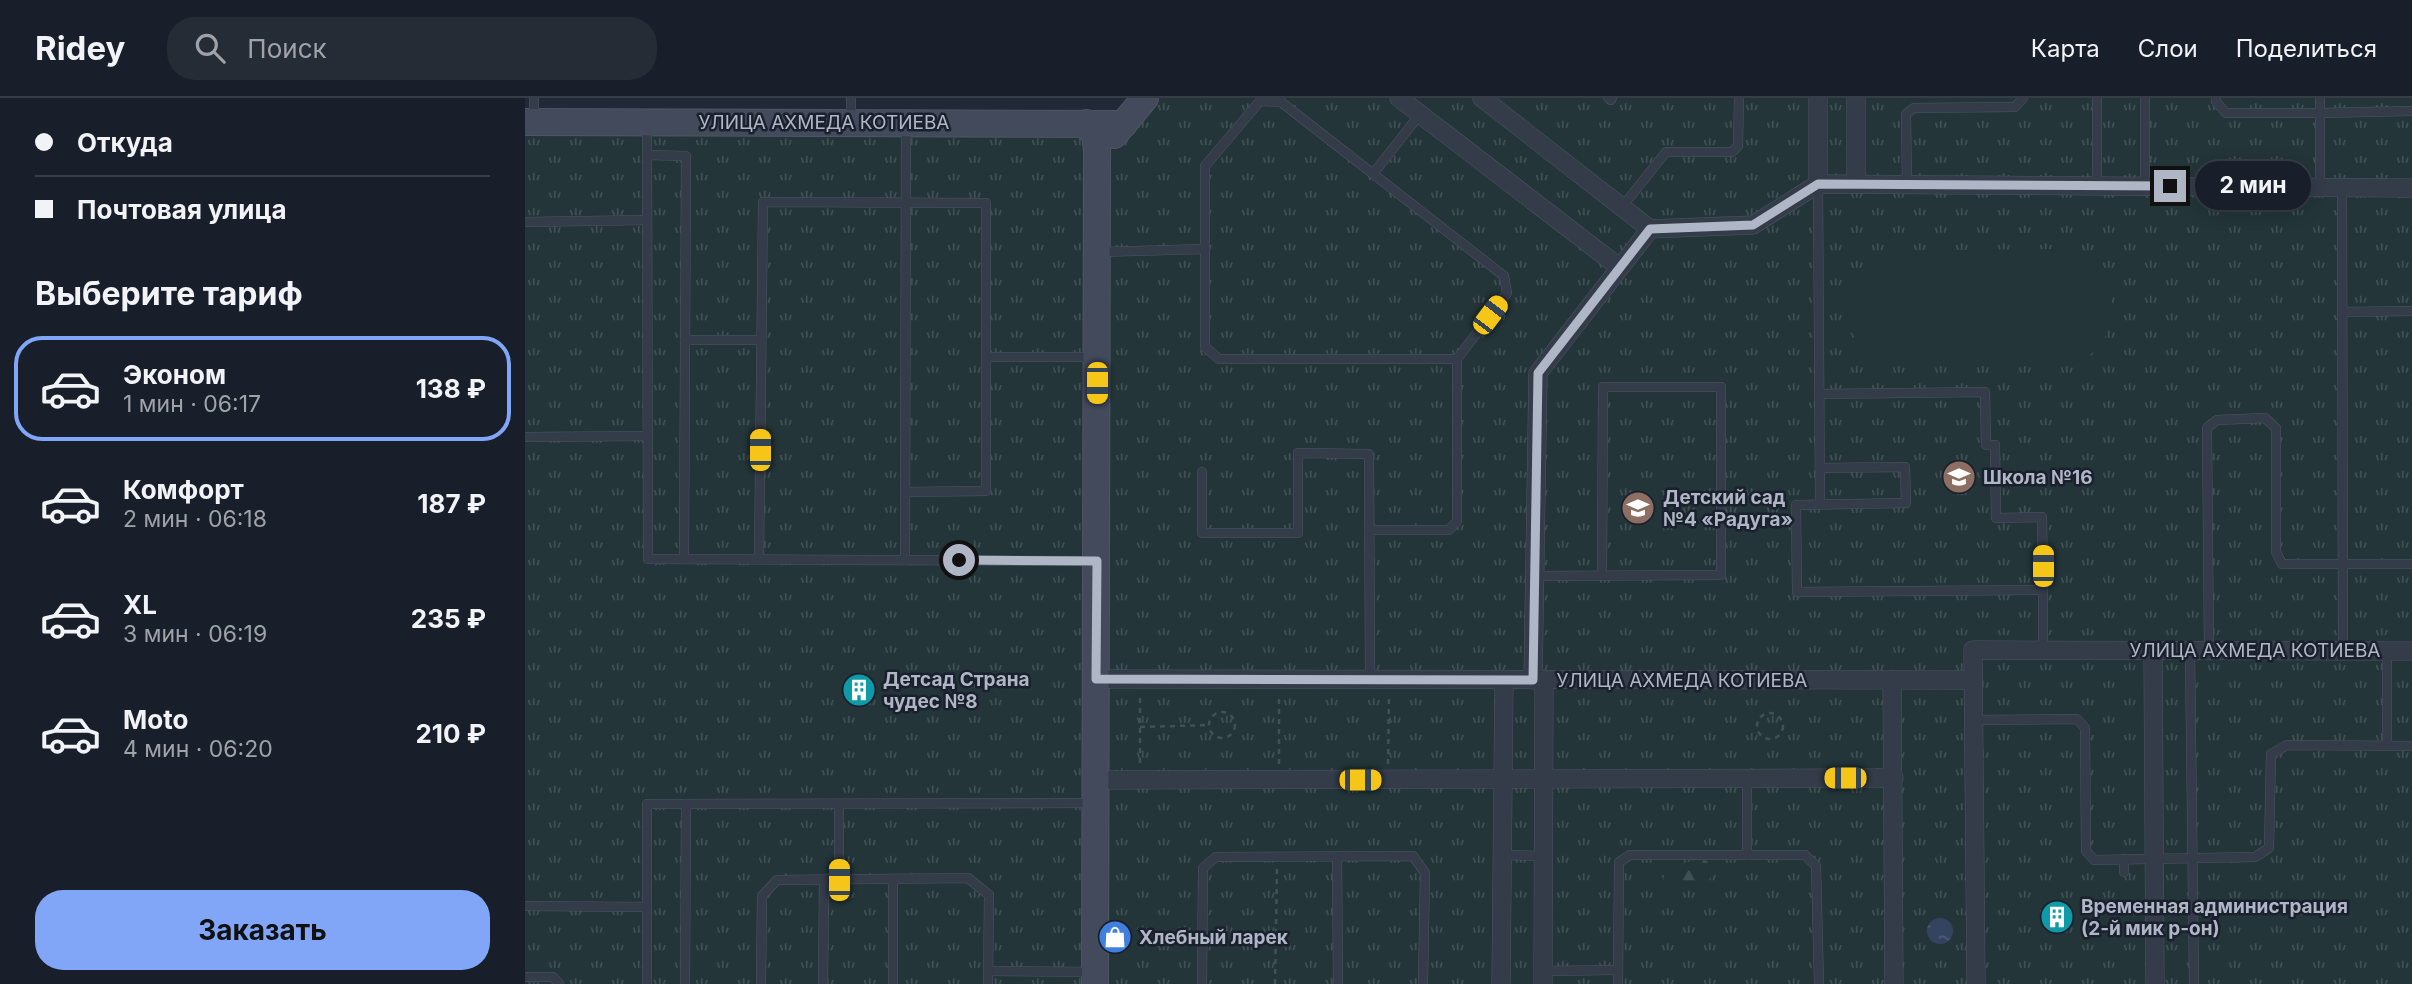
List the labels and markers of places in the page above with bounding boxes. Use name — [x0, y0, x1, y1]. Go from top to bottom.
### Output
school or university icon: Школа №16 — [1940, 458, 1978, 496]
place label: Школа №16 — [1983, 466, 2093, 489]
place label: Детский сад №4 «Радуга» — [1663, 486, 1793, 531]
school or university icon: Детский сад №4 «Радуга» — [1619, 489, 1657, 527]
place label: Детсад Страна чудес №8 — [883, 668, 1030, 713]
building icon: Детсад Страна чудес №8 — [840, 671, 878, 709]
place label: Временная администрация (2-й мик р-он) — [2081, 895, 2348, 940]
building icon: Временная администрация (2-й мик р-он) — [2038, 898, 2076, 936]
shop icon: Хлебный ларек — [1096, 918, 1134, 956]
place label: Хлебный ларек — [1139, 926, 1288, 949]

